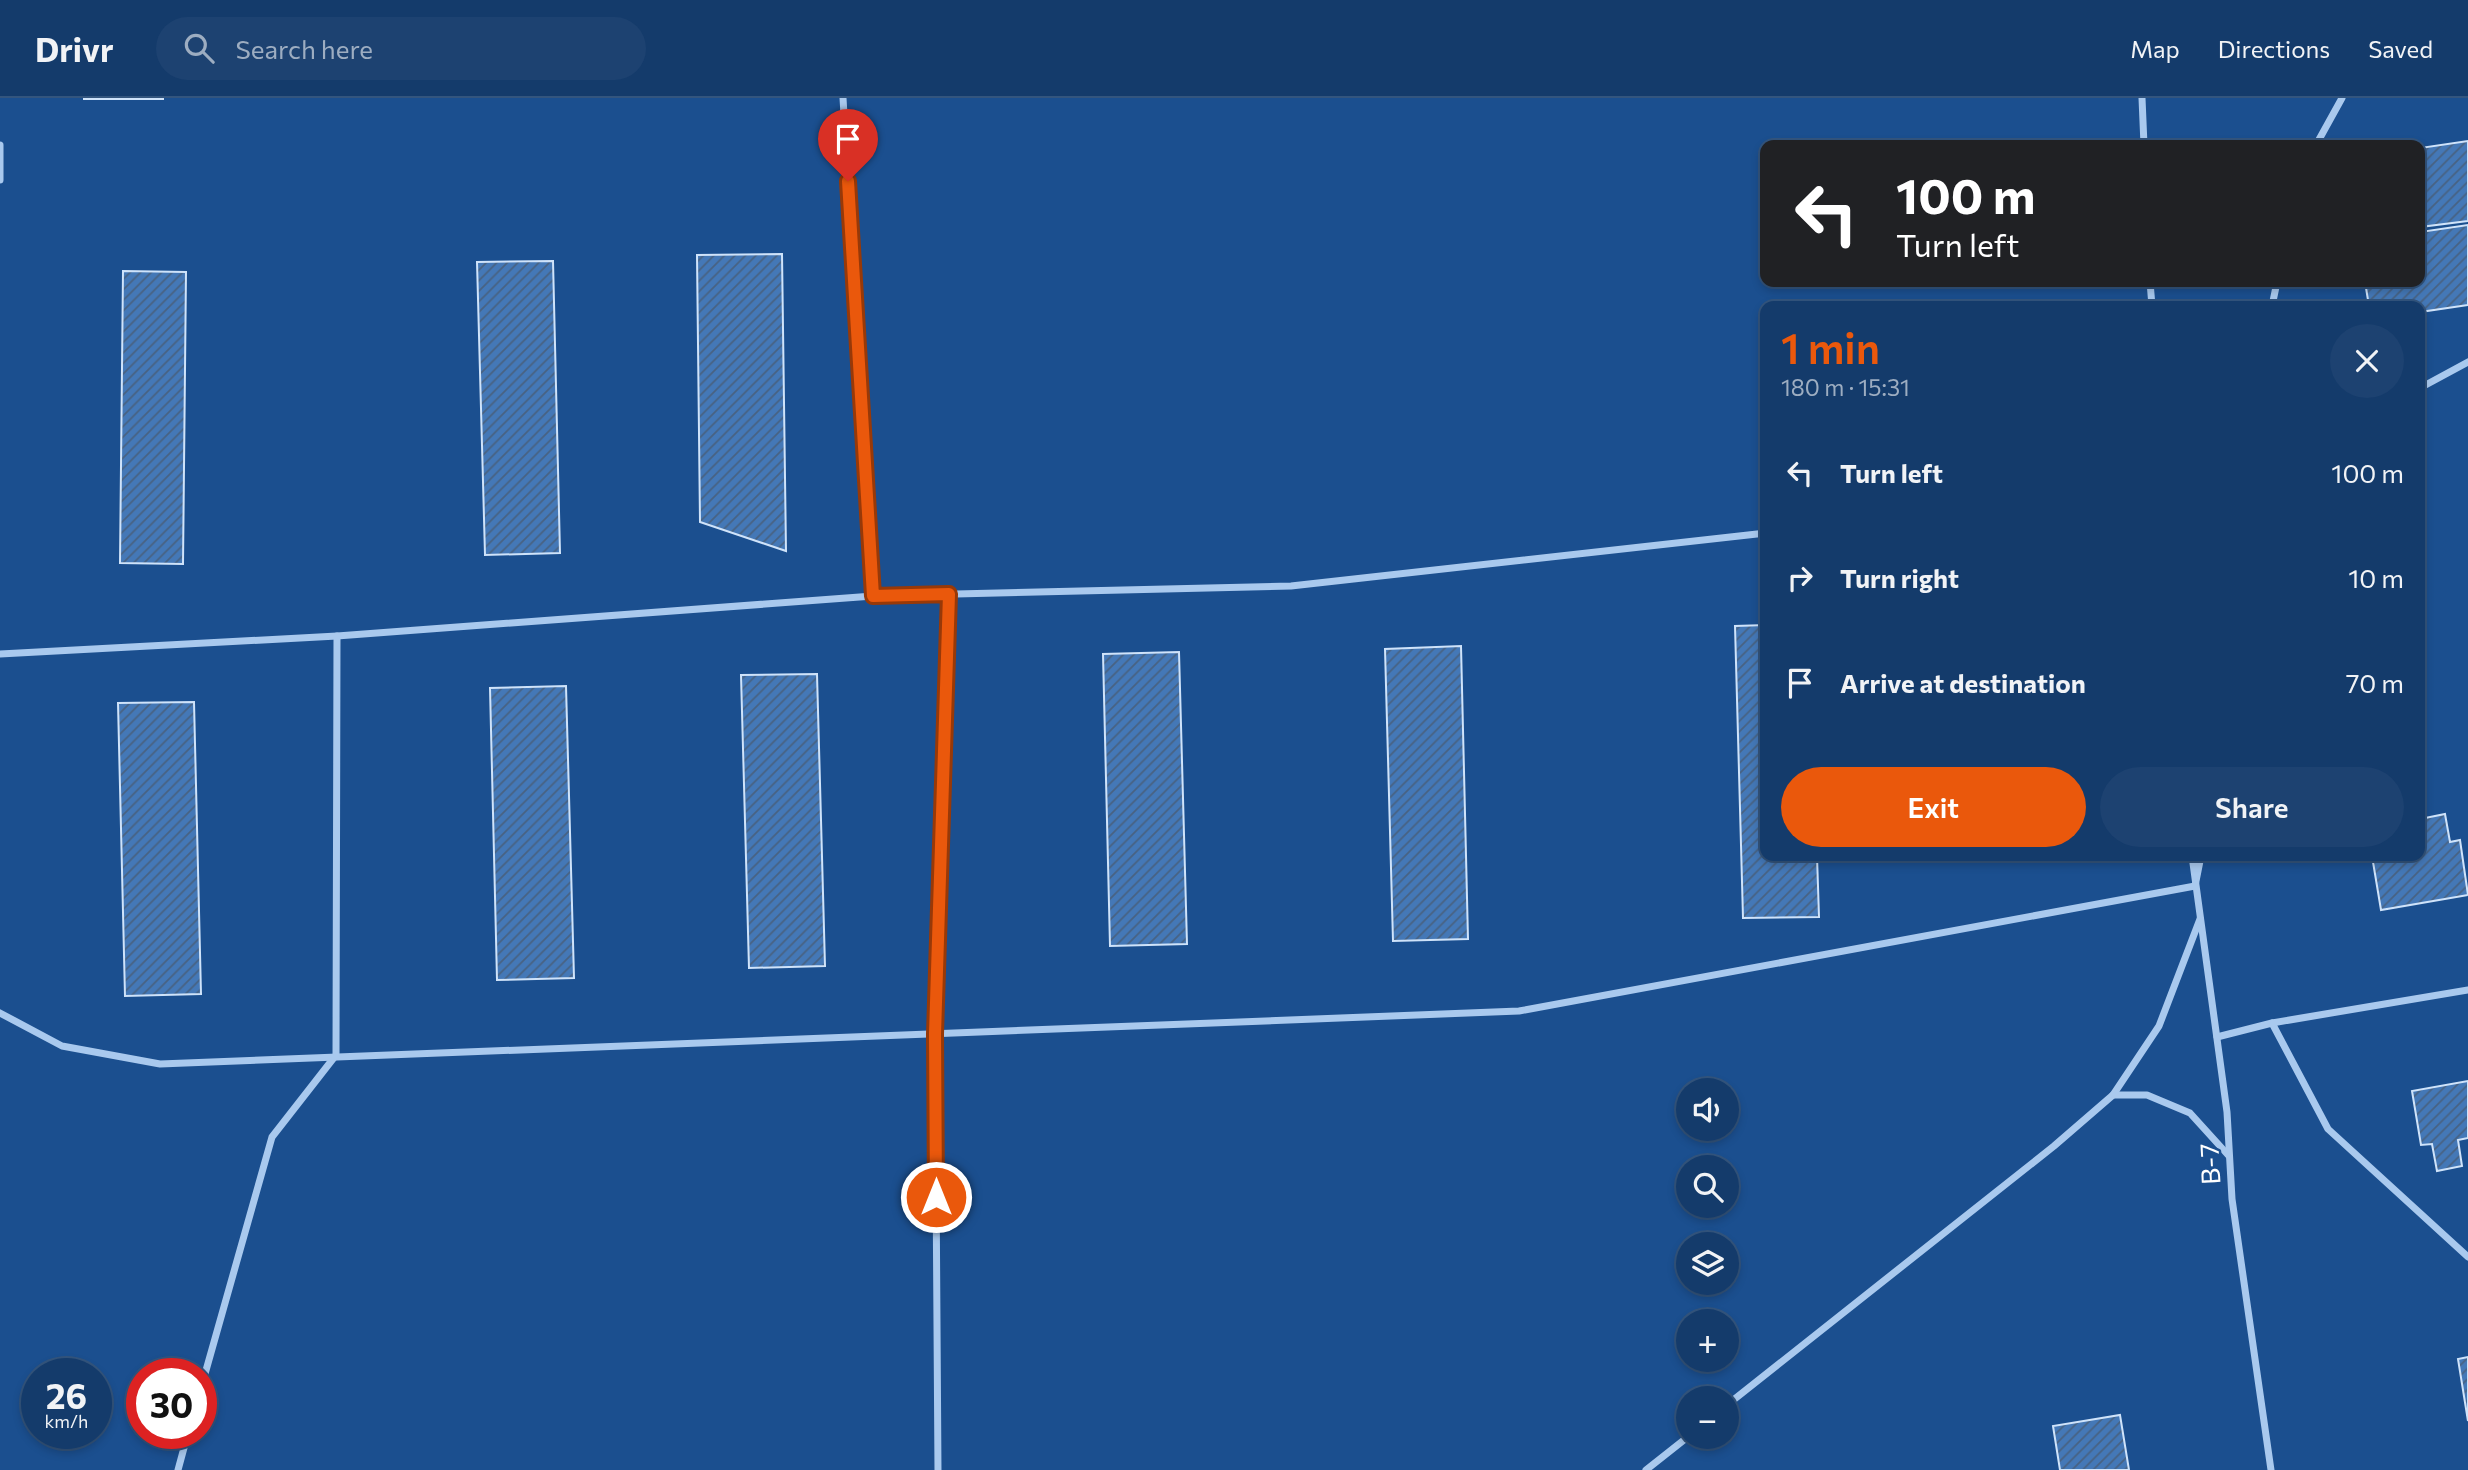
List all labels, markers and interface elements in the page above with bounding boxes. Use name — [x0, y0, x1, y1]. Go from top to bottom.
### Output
search box — [156, 17, 646, 80]
text: Drivr — [35, 28, 114, 69]
icon: search — [180, 29, 218, 67]
text: Search here — [236, 33, 373, 64]
text: Map — [2130, 34, 2180, 63]
text: Directions — [2218, 34, 2330, 63]
text: Saved — [2368, 34, 2433, 63]
pin — [818, 109, 878, 181]
icon: arrive — [829, 120, 867, 158]
text: 100 m — [1896, 164, 2035, 224]
icon: left — [1781, 168, 1872, 259]
text: Turn left — [1896, 224, 2020, 264]
text: 1 min — [1781, 321, 1880, 373]
button: close — [2330, 324, 2404, 398]
text: 180 m · 15:31 — [1781, 373, 1910, 401]
icon: left — [1781, 454, 1819, 492]
text: Turn left — [1840, 457, 1943, 488]
text: 100 m — [2331, 457, 2404, 488]
icon: right — [1781, 559, 1819, 597]
text: Turn right — [1840, 562, 1959, 593]
text: 10 m — [2348, 562, 2404, 593]
icon: arrive — [1781, 664, 1819, 702]
text: Arrive at destination — [1840, 667, 2086, 698]
text: 70 m — [2346, 667, 2404, 698]
button: Exit — [1781, 767, 2086, 847]
button: Share — [2100, 767, 2404, 847]
map controls — [1676, 1078, 1739, 1449]
button: sound — [1676, 1078, 1739, 1141]
street label: B-7 — [2192, 1142, 2226, 1186]
button: search — [1676, 1155, 1739, 1218]
position arrow — [899, 1160, 973, 1234]
button: layers — [1676, 1232, 1739, 1295]
button: + — [1676, 1309, 1739, 1372]
speed limit sign: 30 — [126, 1358, 217, 1449]
text: 26 — [46, 1373, 87, 1416]
button: − — [1676, 1386, 1739, 1449]
text: km/h — [45, 1410, 88, 1432]

